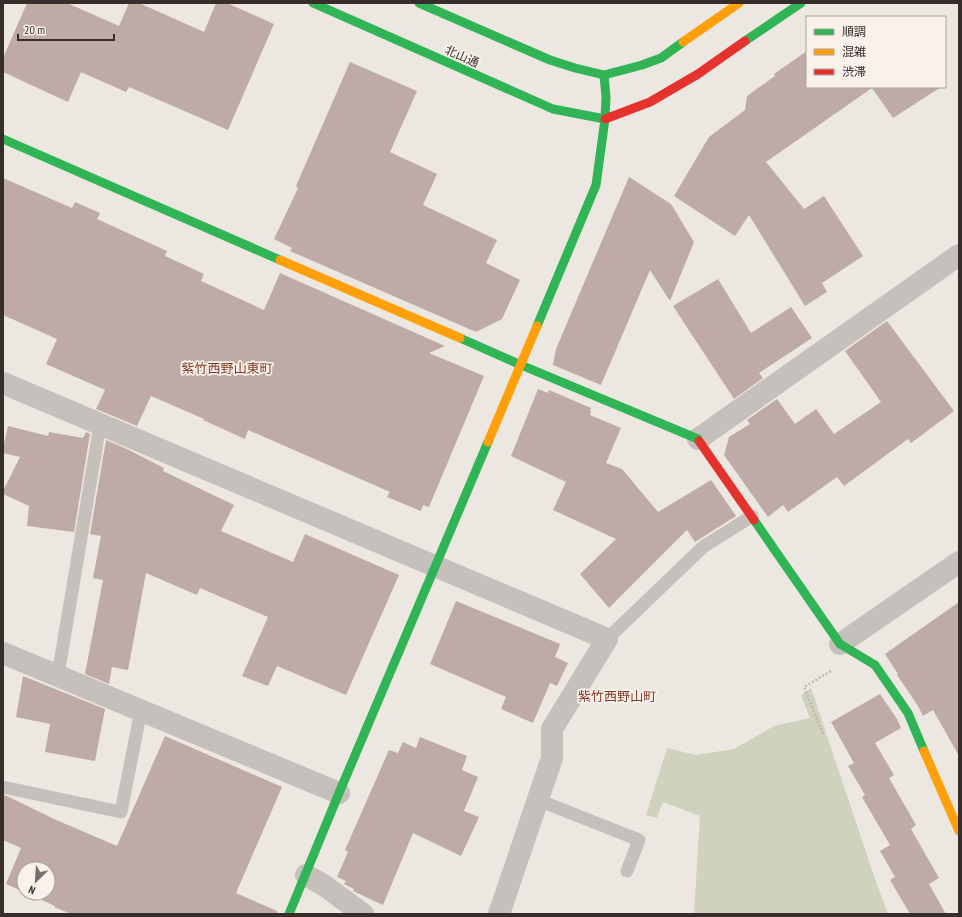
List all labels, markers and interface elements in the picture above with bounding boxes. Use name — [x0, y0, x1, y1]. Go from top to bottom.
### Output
scale bar — [18, 16, 114, 42]
legend — [806, 16, 946, 88]
text: 20 m — [24, 22, 45, 37]
text: 順調 — [842, 24, 866, 39]
street label: 北山通 — [442, 42, 482, 70]
text: 混雑 — [842, 44, 866, 59]
text: 渋滞 — [842, 64, 866, 79]
district label: 紫竹西野山東町 — [181, 360, 273, 377]
district label: 紫竹西野山町 — [578, 688, 656, 705]
north arrow — [16, 861, 56, 901]
text: N — [26, 882, 37, 898]

